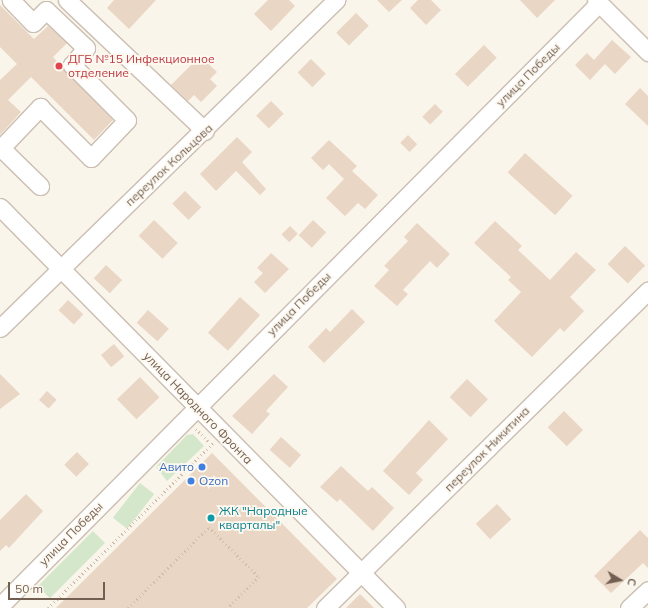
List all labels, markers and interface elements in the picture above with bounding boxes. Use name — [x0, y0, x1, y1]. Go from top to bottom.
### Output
street label: улица Победы — [493, 40, 563, 110]
place label: ДГБ №15 Инфекционное отделение — [68, 52, 215, 80]
marker: ДГБ №15 Инфекционное отделение — [53, 60, 65, 72]
street label: переулок Кольцова — [122, 121, 216, 209]
street label: улица Победы — [264, 269, 334, 339]
street label: улица Народного Фронта — [141, 349, 255, 467]
street label: переулок Никитина — [441, 403, 533, 495]
place label: Авито — [159, 460, 194, 474]
marker: Авито — [197, 462, 207, 472]
place label: Ozon — [199, 474, 228, 488]
marker: Ozon — [186, 476, 196, 486]
street label: улица Победы — [36, 499, 106, 569]
place label: ЖК "Народные кварталы" — [219, 504, 308, 532]
marker: ЖК "Народные кварталы" — [206, 513, 216, 523]
north arrow — [600, 560, 640, 600]
scale bar — [10, 574, 107, 600]
text: С — [624, 577, 639, 587]
text: 50 m — [15, 581, 43, 596]

